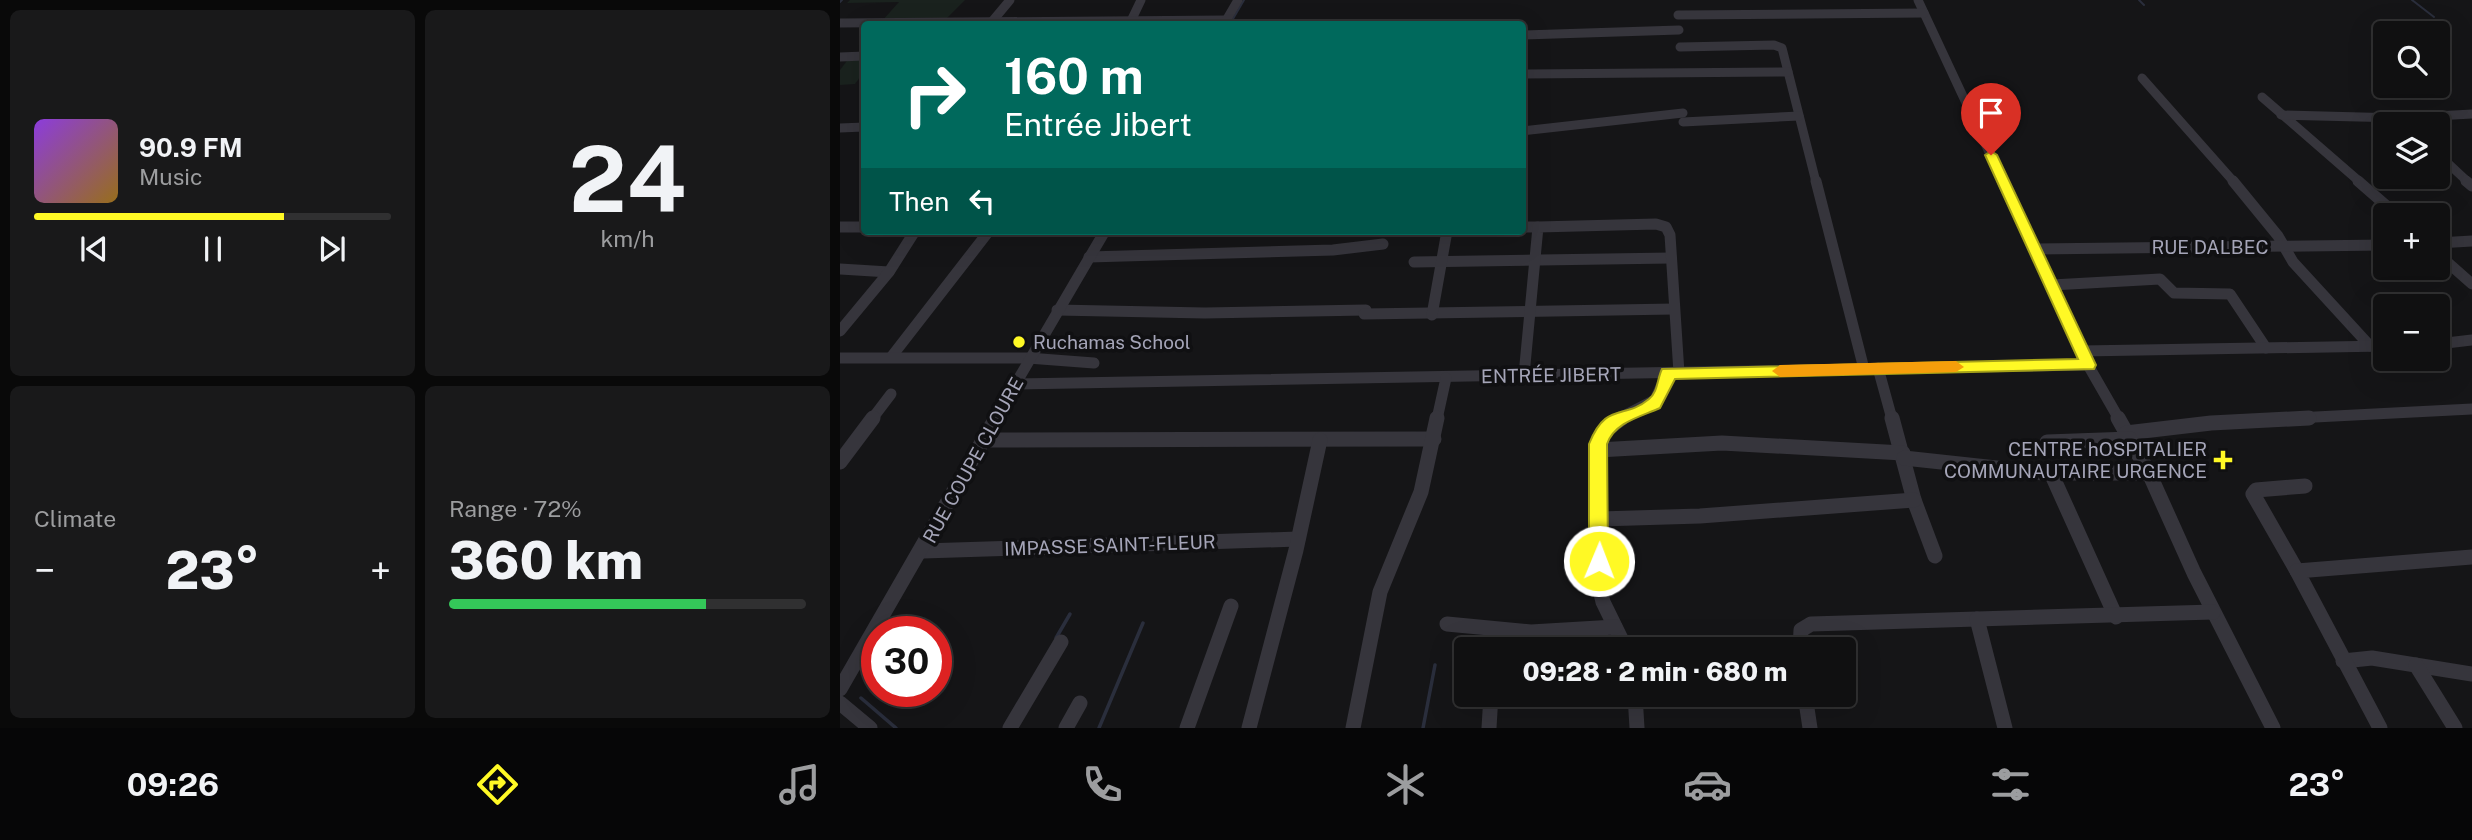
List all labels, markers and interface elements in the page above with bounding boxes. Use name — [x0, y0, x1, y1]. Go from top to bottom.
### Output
map controls — [2373, 21, 2450, 371]
button: search — [2373, 21, 2450, 98]
text: 160 m — [1004, 47, 1144, 105]
icon: right — [889, 49, 980, 140]
pin — [1961, 83, 2021, 155]
icon: arrive — [1972, 94, 2010, 132]
text: Entrée Jibert — [1004, 106, 1192, 143]
button: layers — [2373, 112, 2450, 189]
text: 24 — [569, 126, 686, 232]
text: 90.9 FM — [139, 132, 243, 163]
text: Music — [139, 163, 203, 190]
icon: left — [963, 182, 1001, 220]
text: Then — [889, 186, 949, 217]
button: + — [2373, 203, 2450, 280]
text: km/h — [600, 225, 655, 252]
icon: previous — [75, 230, 113, 268]
icon: pause — [194, 230, 232, 268]
icon: next — [313, 230, 351, 268]
street label: RUE DALBEC — [2151, 236, 2269, 258]
button: − — [2373, 294, 2450, 371]
place label: Ruchamas School — [1033, 331, 1190, 353]
marker: Ruchamas School — [1011, 334, 1027, 350]
street label: ENTRÉE JIBERT — [1481, 363, 1621, 387]
street label: RUE COUPE CLOURE — [918, 373, 1028, 547]
place label: CENTRE hOSPITALIER COMMUNAUTAIRE URGENCE — [1944, 438, 2207, 482]
marker: CENTRE hOSPITALIER COMMUNAUTAIRE URGENCE — [2213, 450, 2233, 470]
text: Range · 72% — [449, 495, 582, 522]
text: Climate — [34, 505, 116, 532]
position arrow — [1562, 524, 1636, 598]
text: 360 km — [449, 530, 643, 591]
street label: IMPASSE SAINT-FLEUR — [1004, 530, 1216, 560]
text: 23° — [165, 540, 260, 601]
text: − — [34, 548, 55, 593]
text: + — [370, 548, 391, 593]
speed limit sign: 30 — [861, 616, 952, 707]
text: 09:28 · 2 min · 680 m — [1523, 656, 1787, 687]
icon: directions — [473, 760, 522, 809]
icon: music — [775, 760, 824, 809]
icon: phone — [1078, 760, 1127, 809]
icon: climate — [1381, 760, 1430, 809]
icon: car — [1683, 760, 1732, 809]
icon: filters — [1986, 760, 2035, 809]
text: 09:26 — [127, 766, 219, 803]
text: 23° — [2288, 766, 2345, 803]

